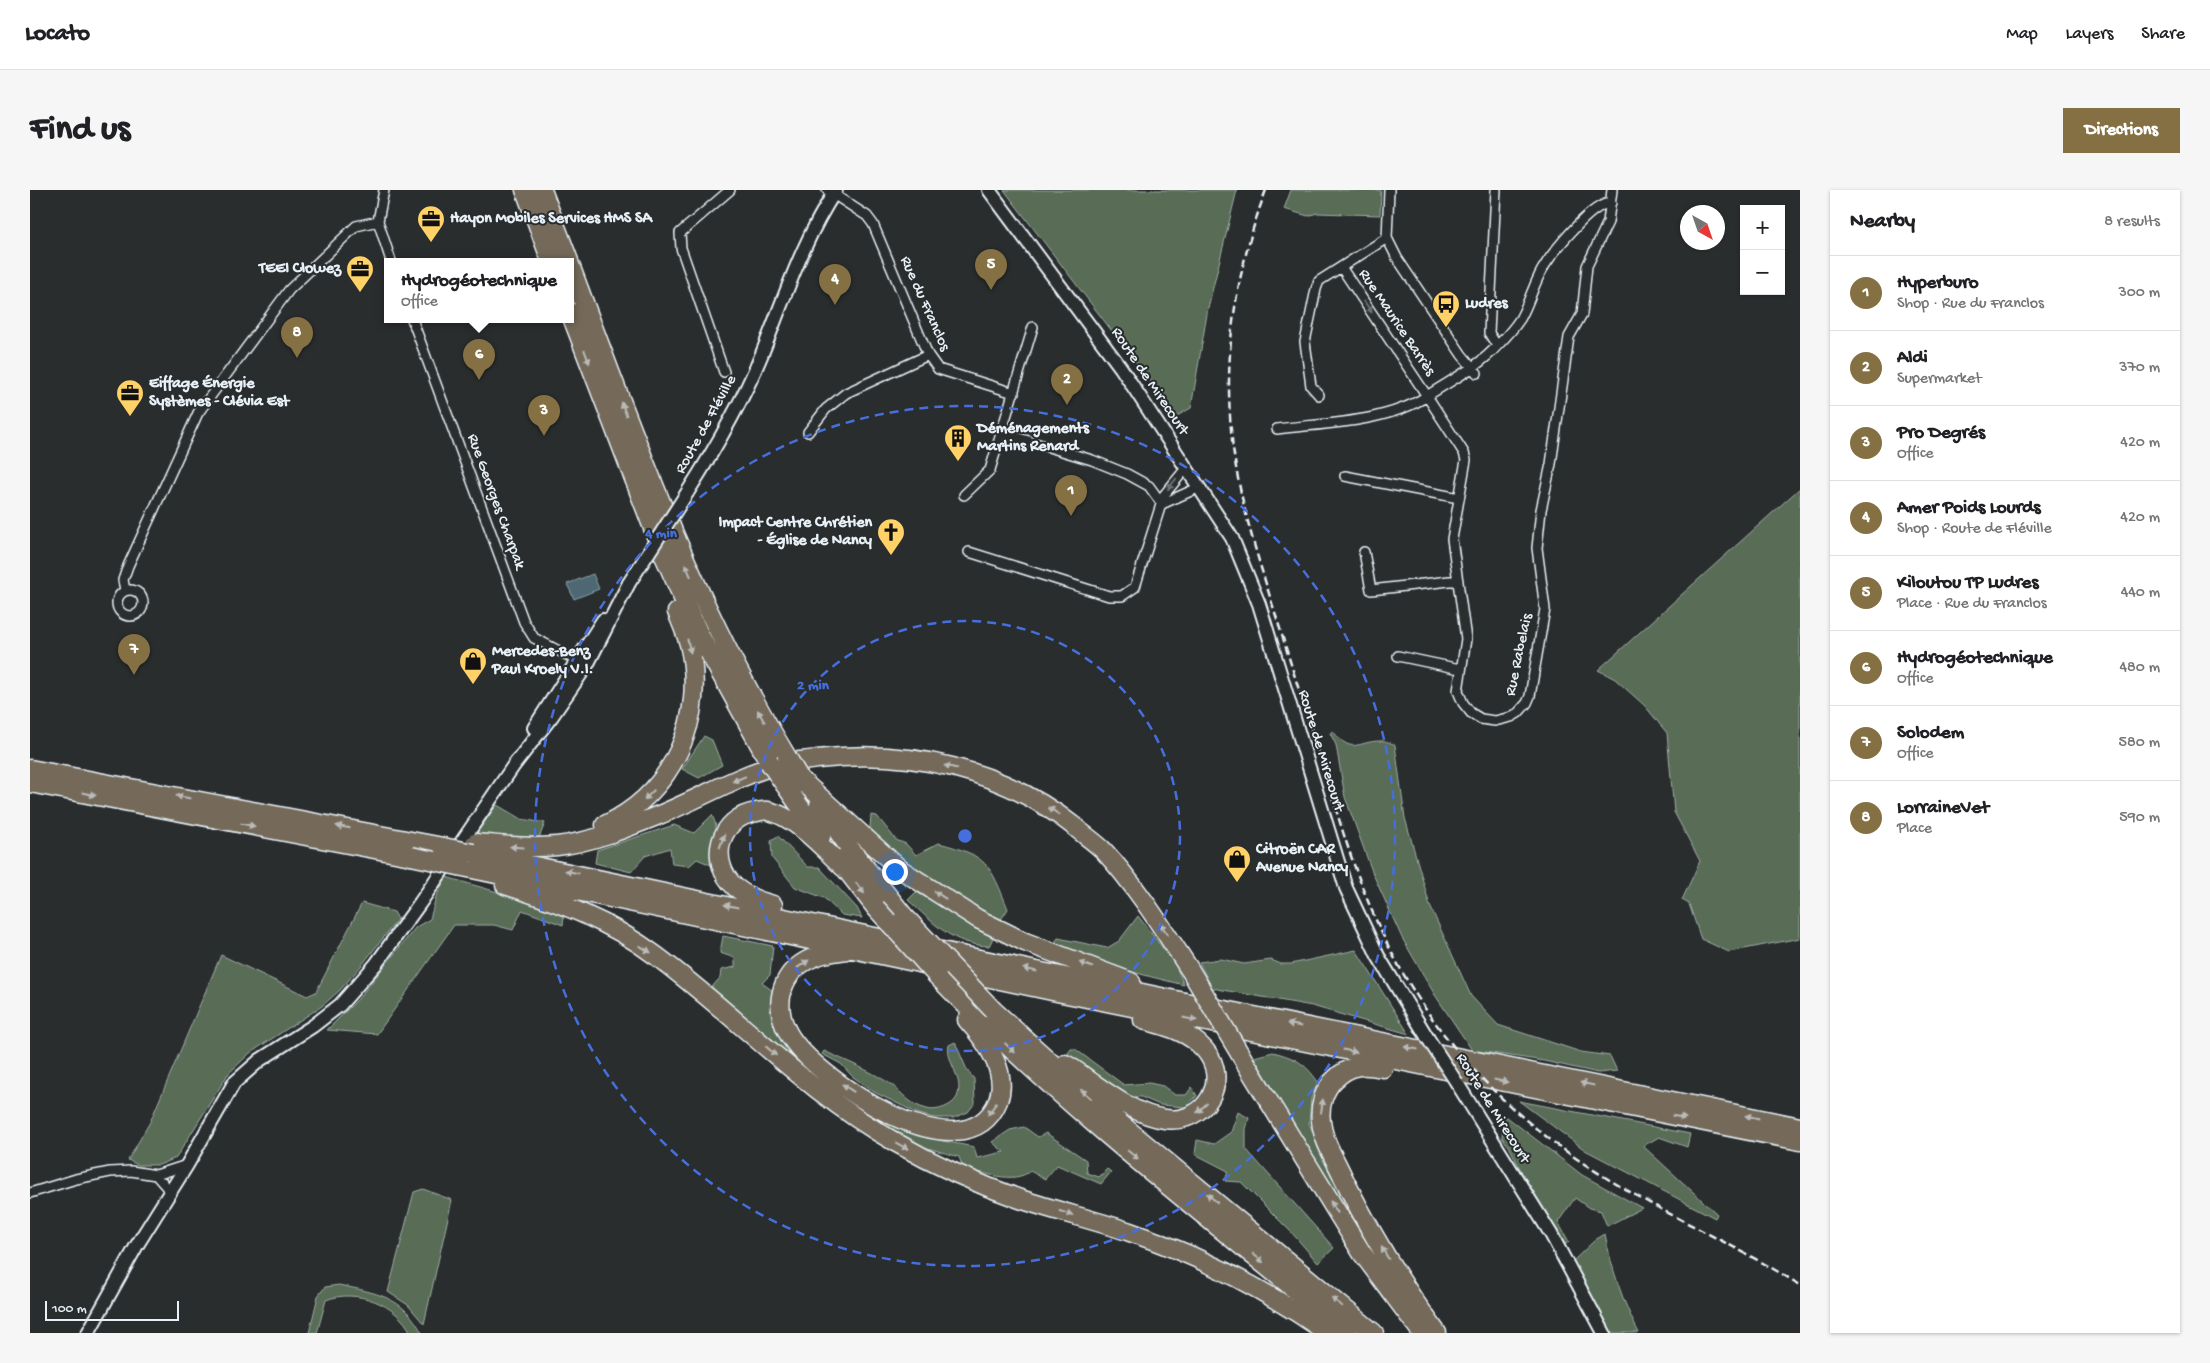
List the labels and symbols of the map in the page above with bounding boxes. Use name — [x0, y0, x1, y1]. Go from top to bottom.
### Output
office icon: Hayon Mobiles Services HMS SA — [416, 204, 446, 243]
north arrow — [1680, 205, 1725, 250]
place label: Hayon Mobiles Services HMS SA — [450, 210, 653, 229]
pin: 5 — [975, 249, 1007, 290]
street label: Rue du Franclos — [895, 253, 954, 356]
office icon: TEEI Clowez — [345, 254, 375, 293]
place label: TEEI Clowez — [257, 260, 342, 279]
pin: 4 — [819, 264, 851, 305]
street label: Rue Maurice Barrès — [1353, 266, 1439, 381]
bus stop icon: Ludres — [1431, 289, 1461, 328]
place label: Ludres — [1465, 295, 1509, 314]
one-way arrow — [1363, 300, 1373, 314]
pin: 8 — [281, 317, 313, 358]
street label: Route de Mirecourt — [1106, 324, 1193, 441]
pin: 6 — [463, 339, 495, 380]
one-way arrow — [583, 350, 591, 365]
pin: 2 — [1051, 364, 1083, 405]
street label: Route de Fléville — [672, 372, 742, 478]
place label: Eiffage Énergie Systèmes - Clévia Est — [149, 374, 291, 412]
office icon: Eiffage Énergie Systèmes - Clévia Est — [115, 378, 145, 417]
pin: 3 — [528, 395, 560, 436]
one-way arrow — [620, 402, 627, 417]
place label: Déménagements Martins Renard — [975, 420, 1090, 457]
building icon: Déménagements Martins Renard — [943, 423, 973, 462]
street label: Rue Georges Charpak — [462, 432, 529, 574]
pin: 1 — [1055, 475, 1087, 516]
one-way arrow — [1166, 477, 1177, 490]
place label: Impact Centre Chrétien - Église de Nancy — [718, 514, 872, 551]
church icon: Impact Centre Chrétien - Église de Nancy — [876, 517, 906, 556]
text: 4 min — [644, 525, 678, 543]
one-way arrow — [684, 563, 692, 578]
street label: Rue Rabelais — [1502, 611, 1538, 698]
pin: 7 — [118, 634, 150, 675]
one-way arrow — [685, 638, 693, 653]
place label: Mercedes-Benz Paul Kroely V.I. — [491, 643, 594, 680]
shop icon: Mercedes-Benz Paul Kroely V.I. — [458, 646, 488, 685]
text: 2 min — [797, 677, 830, 695]
street label: Route de Mirecourt — [1292, 688, 1348, 815]
one-way arrow — [757, 709, 766, 722]
one-way arrow — [944, 763, 959, 771]
one-way arrow — [731, 775, 746, 783]
one-way arrow — [643, 789, 655, 801]
one-way arrow — [81, 791, 97, 799]
one-way arrow — [175, 793, 191, 801]
one-way arrow — [1047, 806, 1061, 816]
one-way arrow — [241, 821, 257, 829]
one-way arrow — [335, 822, 351, 830]
centre of rings — [956, 827, 974, 845]
one-way arrow — [719, 834, 727, 849]
place label: Citroën CAR Avenue Nancy — [1255, 841, 1348, 878]
one-way arrow — [509, 842, 525, 850]
shop icon: Citroën CAR Avenue Nancy — [1222, 844, 1252, 883]
your location — [882, 859, 908, 885]
one-way arrow — [564, 868, 579, 876]
one-way arrow — [855, 881, 865, 895]
one-way arrow — [933, 890, 946, 900]
one-way arrow — [723, 902, 738, 910]
one-way arrow — [1159, 923, 1168, 936]
one-way arrow — [638, 944, 651, 953]
one-way arrow — [796, 959, 810, 968]
one-way arrow — [1078, 961, 1093, 968]
one-way arrow — [1021, 965, 1037, 973]
one-way arrow — [1183, 1015, 1198, 1023]
one-way arrow — [1286, 1020, 1302, 1028]
one-way arrow — [1004, 1042, 1016, 1054]
one-way arrow — [1403, 1043, 1419, 1051]
one-way arrow — [765, 1045, 777, 1056]
one-way arrow — [1342, 1048, 1358, 1056]
street label: Route de Mirecourt — [1451, 1050, 1534, 1169]
one-way arrow — [1493, 1077, 1508, 1085]
one-way arrow — [1580, 1080, 1595, 1088]
one-way arrow — [842, 1084, 855, 1093]
one-way arrow — [1080, 1089, 1093, 1100]
one-way arrow — [1318, 1098, 1326, 1114]
one-way arrow — [987, 1102, 997, 1116]
one-way arrow — [1197, 1102, 1209, 1114]
one-way arrow — [1671, 1113, 1687, 1121]
one-way arrow — [1744, 1113, 1760, 1121]
one-way arrow — [895, 1142, 909, 1150]
one-way arrow — [1126, 1149, 1139, 1160]
one-way arrow — [1206, 1192, 1218, 1204]
one-way arrow — [1329, 1201, 1339, 1214]
one-way arrow — [1059, 1209, 1074, 1217]
one-way arrow — [1380, 1247, 1389, 1260]
one-way arrow — [1251, 1253, 1264, 1264]
one-way arrow — [1330, 1296, 1343, 1307]
scale bar — [45, 1298, 179, 1321]

